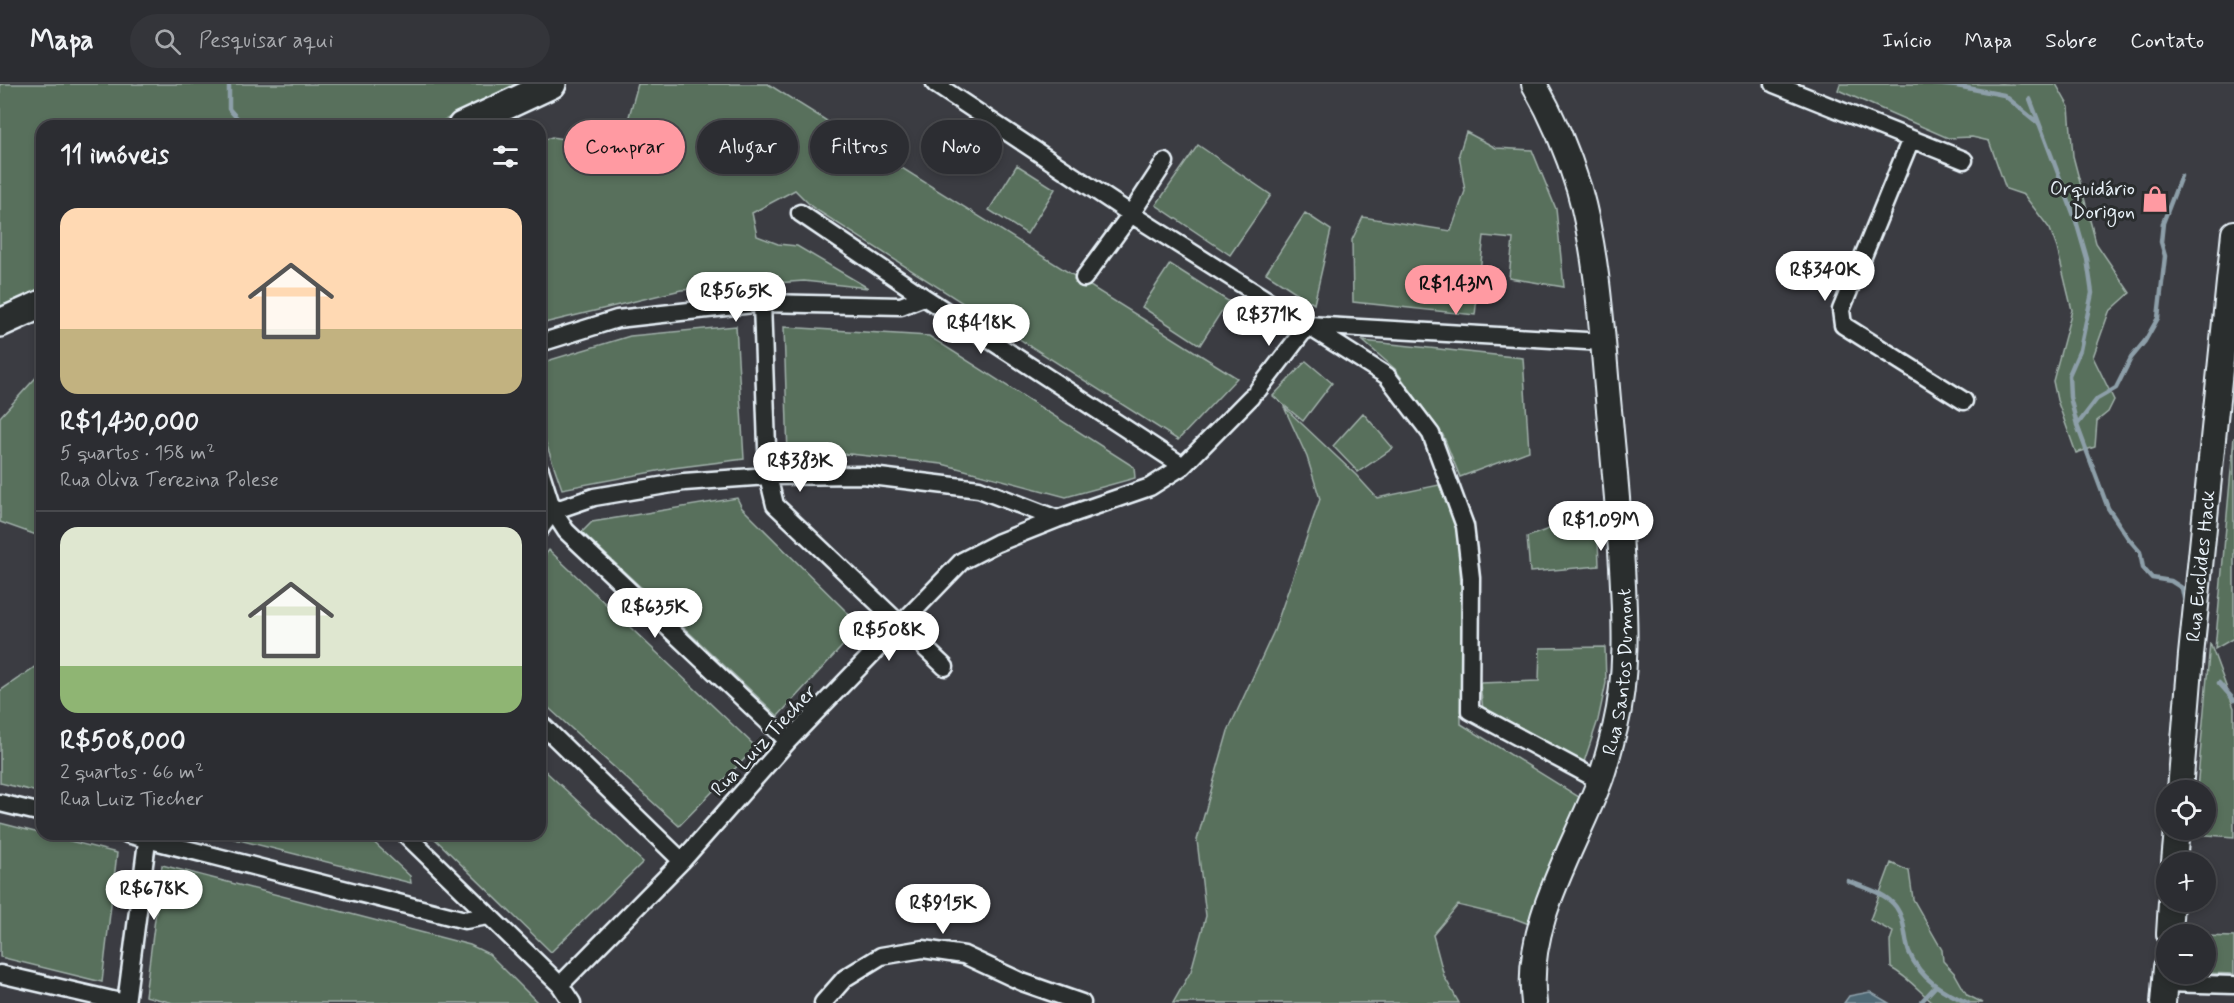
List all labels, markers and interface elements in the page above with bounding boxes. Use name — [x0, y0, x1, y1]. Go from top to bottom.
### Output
search box — [130, 14, 550, 68]
text: Mapa — [30, 23, 94, 60]
icon: search — [151, 25, 184, 58]
text: Pesquisar aqui — [199, 27, 334, 55]
text: Início — [1882, 27, 1932, 55]
text: Mapa — [1965, 27, 2012, 55]
text: Sobre — [2045, 27, 2097, 55]
text: Contato — [2130, 27, 2204, 55]
chip: Comprar — [564, 120, 685, 174]
chip: Alugar — [697, 120, 798, 174]
chip: Filtros — [810, 120, 909, 174]
chip: Novo — [921, 120, 1002, 174]
text: 11 imóveis — [60, 139, 169, 173]
icon: filters — [489, 140, 522, 173]
place label: Orquidário Dorigon — [2050, 176, 2135, 227]
shop icon: Orquidário Dorigon — [2140, 184, 2170, 214]
icon: home — [237, 247, 345, 355]
pin: R$340K — [1776, 251, 1874, 302]
text: R$340K — [1790, 257, 1860, 284]
pin: R$1.43M — [1401, 265, 1511, 316]
text: R$1.43M — [1419, 271, 1493, 298]
pin: R$565K — [687, 272, 785, 323]
text: R$565K — [700, 278, 772, 305]
pin: R$371K — [1220, 296, 1318, 347]
text: R$371K — [1237, 302, 1301, 329]
pin: R$418K — [932, 304, 1030, 355]
text: R$418K — [947, 310, 1015, 337]
text: R$1,430,000 — [60, 406, 199, 440]
text: 5 quartos · 158 m² — [60, 440, 215, 467]
pin: R$383K — [751, 442, 849, 493]
text: R$383K — [767, 448, 833, 475]
text: Rua Oliva Terezina Polese — [60, 467, 279, 494]
street label: Rua Euclides Hack — [2180, 489, 2223, 643]
pin: R$1.09M — [1546, 501, 1656, 552]
text: R$1.09M — [1562, 507, 1640, 534]
icon: home — [237, 566, 345, 674]
pin: R$635K — [606, 588, 704, 639]
street label: Rua Santos Dumont — [1596, 588, 1640, 758]
text: R$635K — [621, 594, 689, 621]
pin: R$508K — [840, 611, 938, 662]
text: R$508K — [853, 617, 925, 644]
street label: Rua Luiz Tiecher — [705, 679, 823, 803]
text: R$508,000 — [60, 725, 186, 759]
text: 2 quartos · 66 m² — [60, 759, 204, 786]
map controls — [2156, 780, 2216, 984]
button: locate — [2156, 780, 2216, 840]
text: Rua Luiz Tiecher — [60, 786, 204, 813]
button: + — [2156, 852, 2216, 912]
pin: R$678K — [105, 870, 203, 921]
text: R$678K — [120, 876, 188, 903]
pin: R$915K — [894, 884, 992, 935]
text: R$915K — [909, 890, 977, 917]
button: − — [2156, 924, 2216, 984]

